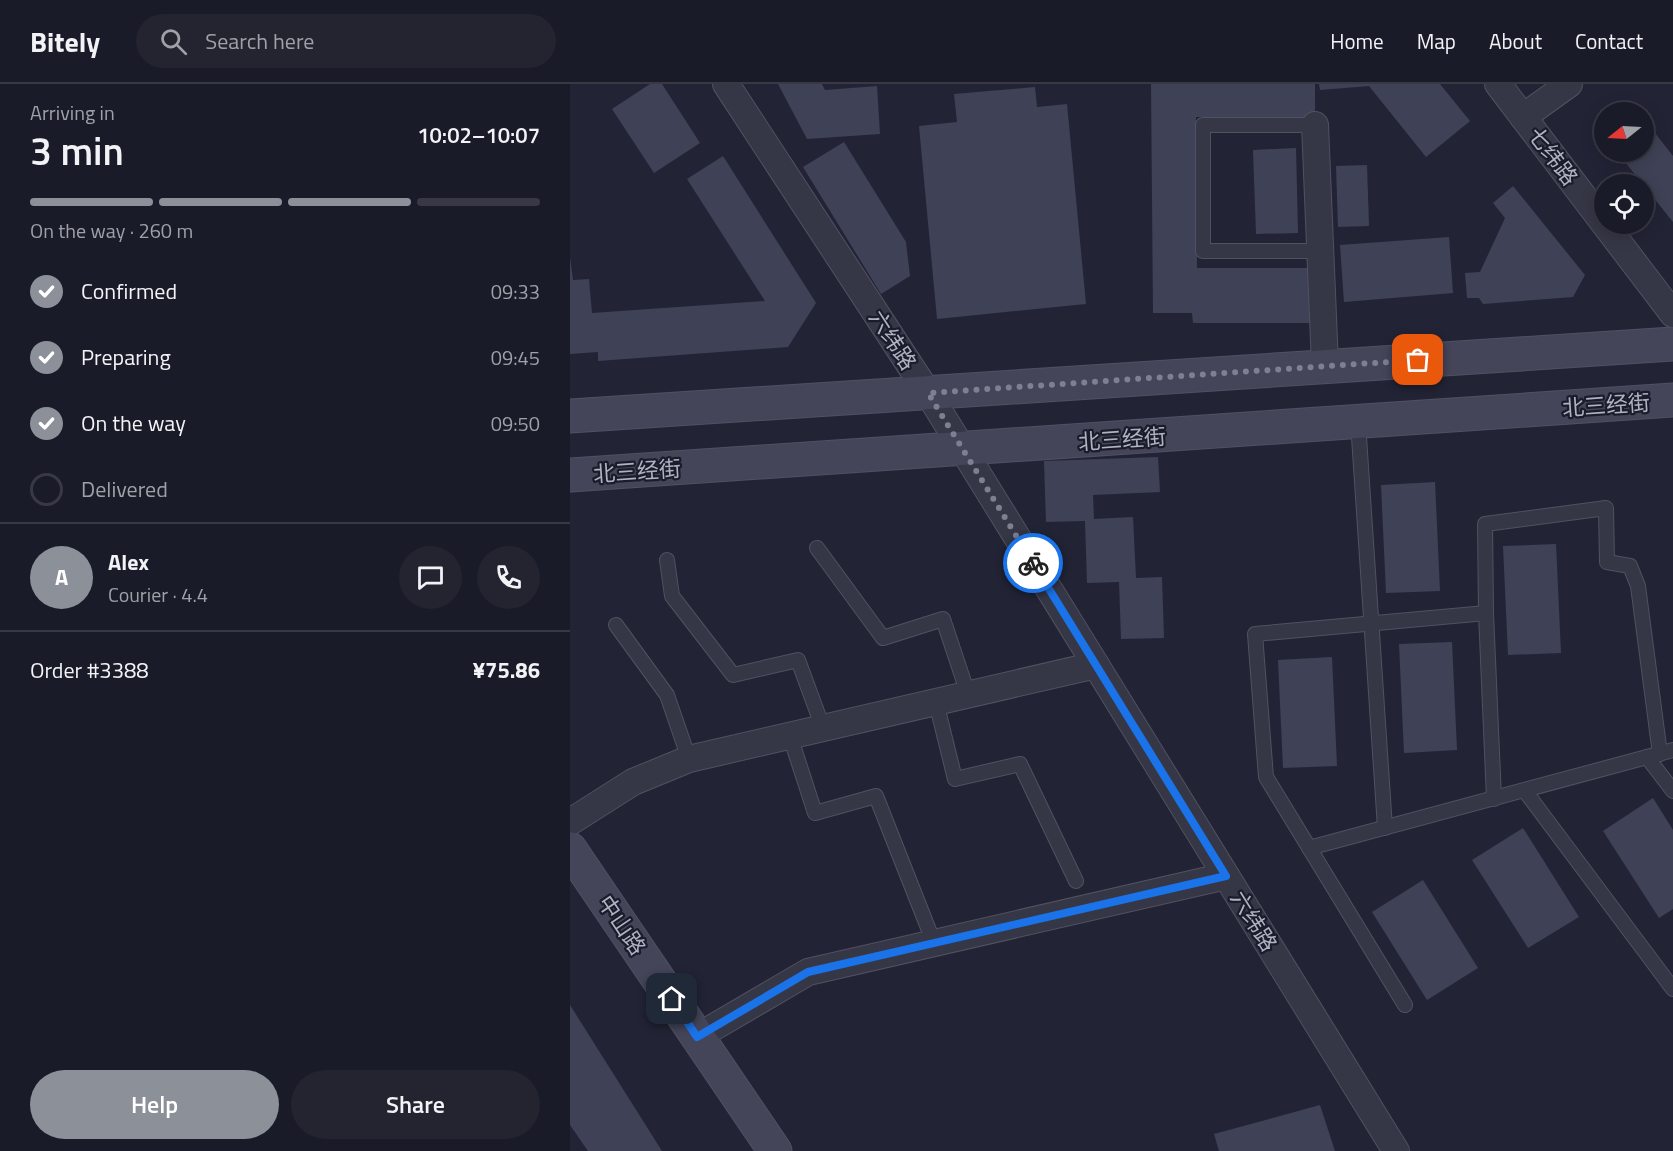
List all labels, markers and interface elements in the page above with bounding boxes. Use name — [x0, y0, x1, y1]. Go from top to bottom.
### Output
search box — [136, 14, 556, 68]
text: Bitely — [30, 20, 100, 63]
text: Search here — [205, 24, 314, 58]
icon: search — [157, 25, 190, 58]
text: Home — [1330, 25, 1384, 57]
text: Map — [1417, 25, 1456, 57]
text: About — [1489, 25, 1542, 57]
text: Contact — [1575, 25, 1643, 57]
text: Arriving in — [30, 97, 115, 128]
north arrow — [1594, 102, 1654, 162]
map controls — [1594, 102, 1654, 234]
text: 10:02–10:07 — [417, 118, 540, 152]
street label: 七纬路 — [1520, 119, 1586, 193]
text: 3 min — [30, 121, 124, 180]
button: locate — [1594, 174, 1654, 234]
text: On the way · 260 m — [30, 215, 193, 246]
text: Confirmed — [81, 274, 177, 308]
icon: check — [30, 275, 63, 308]
text: 09:33 — [491, 276, 540, 307]
street label: 六纬路 — [861, 303, 925, 377]
pin — [1392, 334, 1443, 385]
text: Preparing — [81, 340, 171, 374]
icon: check — [30, 341, 63, 374]
text: 09:45 — [491, 342, 540, 373]
icon: bag — [1401, 343, 1434, 376]
street label: 北三经街 — [1561, 385, 1651, 425]
text: On the way — [81, 406, 186, 440]
icon: check — [30, 407, 63, 440]
text: 09:50 — [491, 408, 540, 439]
street label: 北三经街 — [1077, 419, 1167, 459]
street label: 北三经街 — [592, 451, 682, 491]
text: Delivered — [81, 472, 168, 506]
courier — [1003, 533, 1063, 593]
text: Alex — [108, 545, 149, 579]
button: chat — [399, 546, 462, 609]
button: phone — [477, 546, 540, 609]
icon: bike — [1017, 547, 1050, 580]
text: A — [55, 560, 68, 594]
text: Courier · 4.4 — [108, 579, 208, 610]
text: Order #3388 — [30, 653, 149, 687]
text: ¥75.86 — [473, 653, 540, 687]
street label: 六纬路 — [1222, 884, 1286, 958]
street label: 中山路 — [589, 888, 655, 962]
pin — [646, 973, 697, 1024]
icon: home — [655, 982, 688, 1015]
button: Help — [30, 1070, 279, 1139]
button: Share — [291, 1070, 540, 1139]

